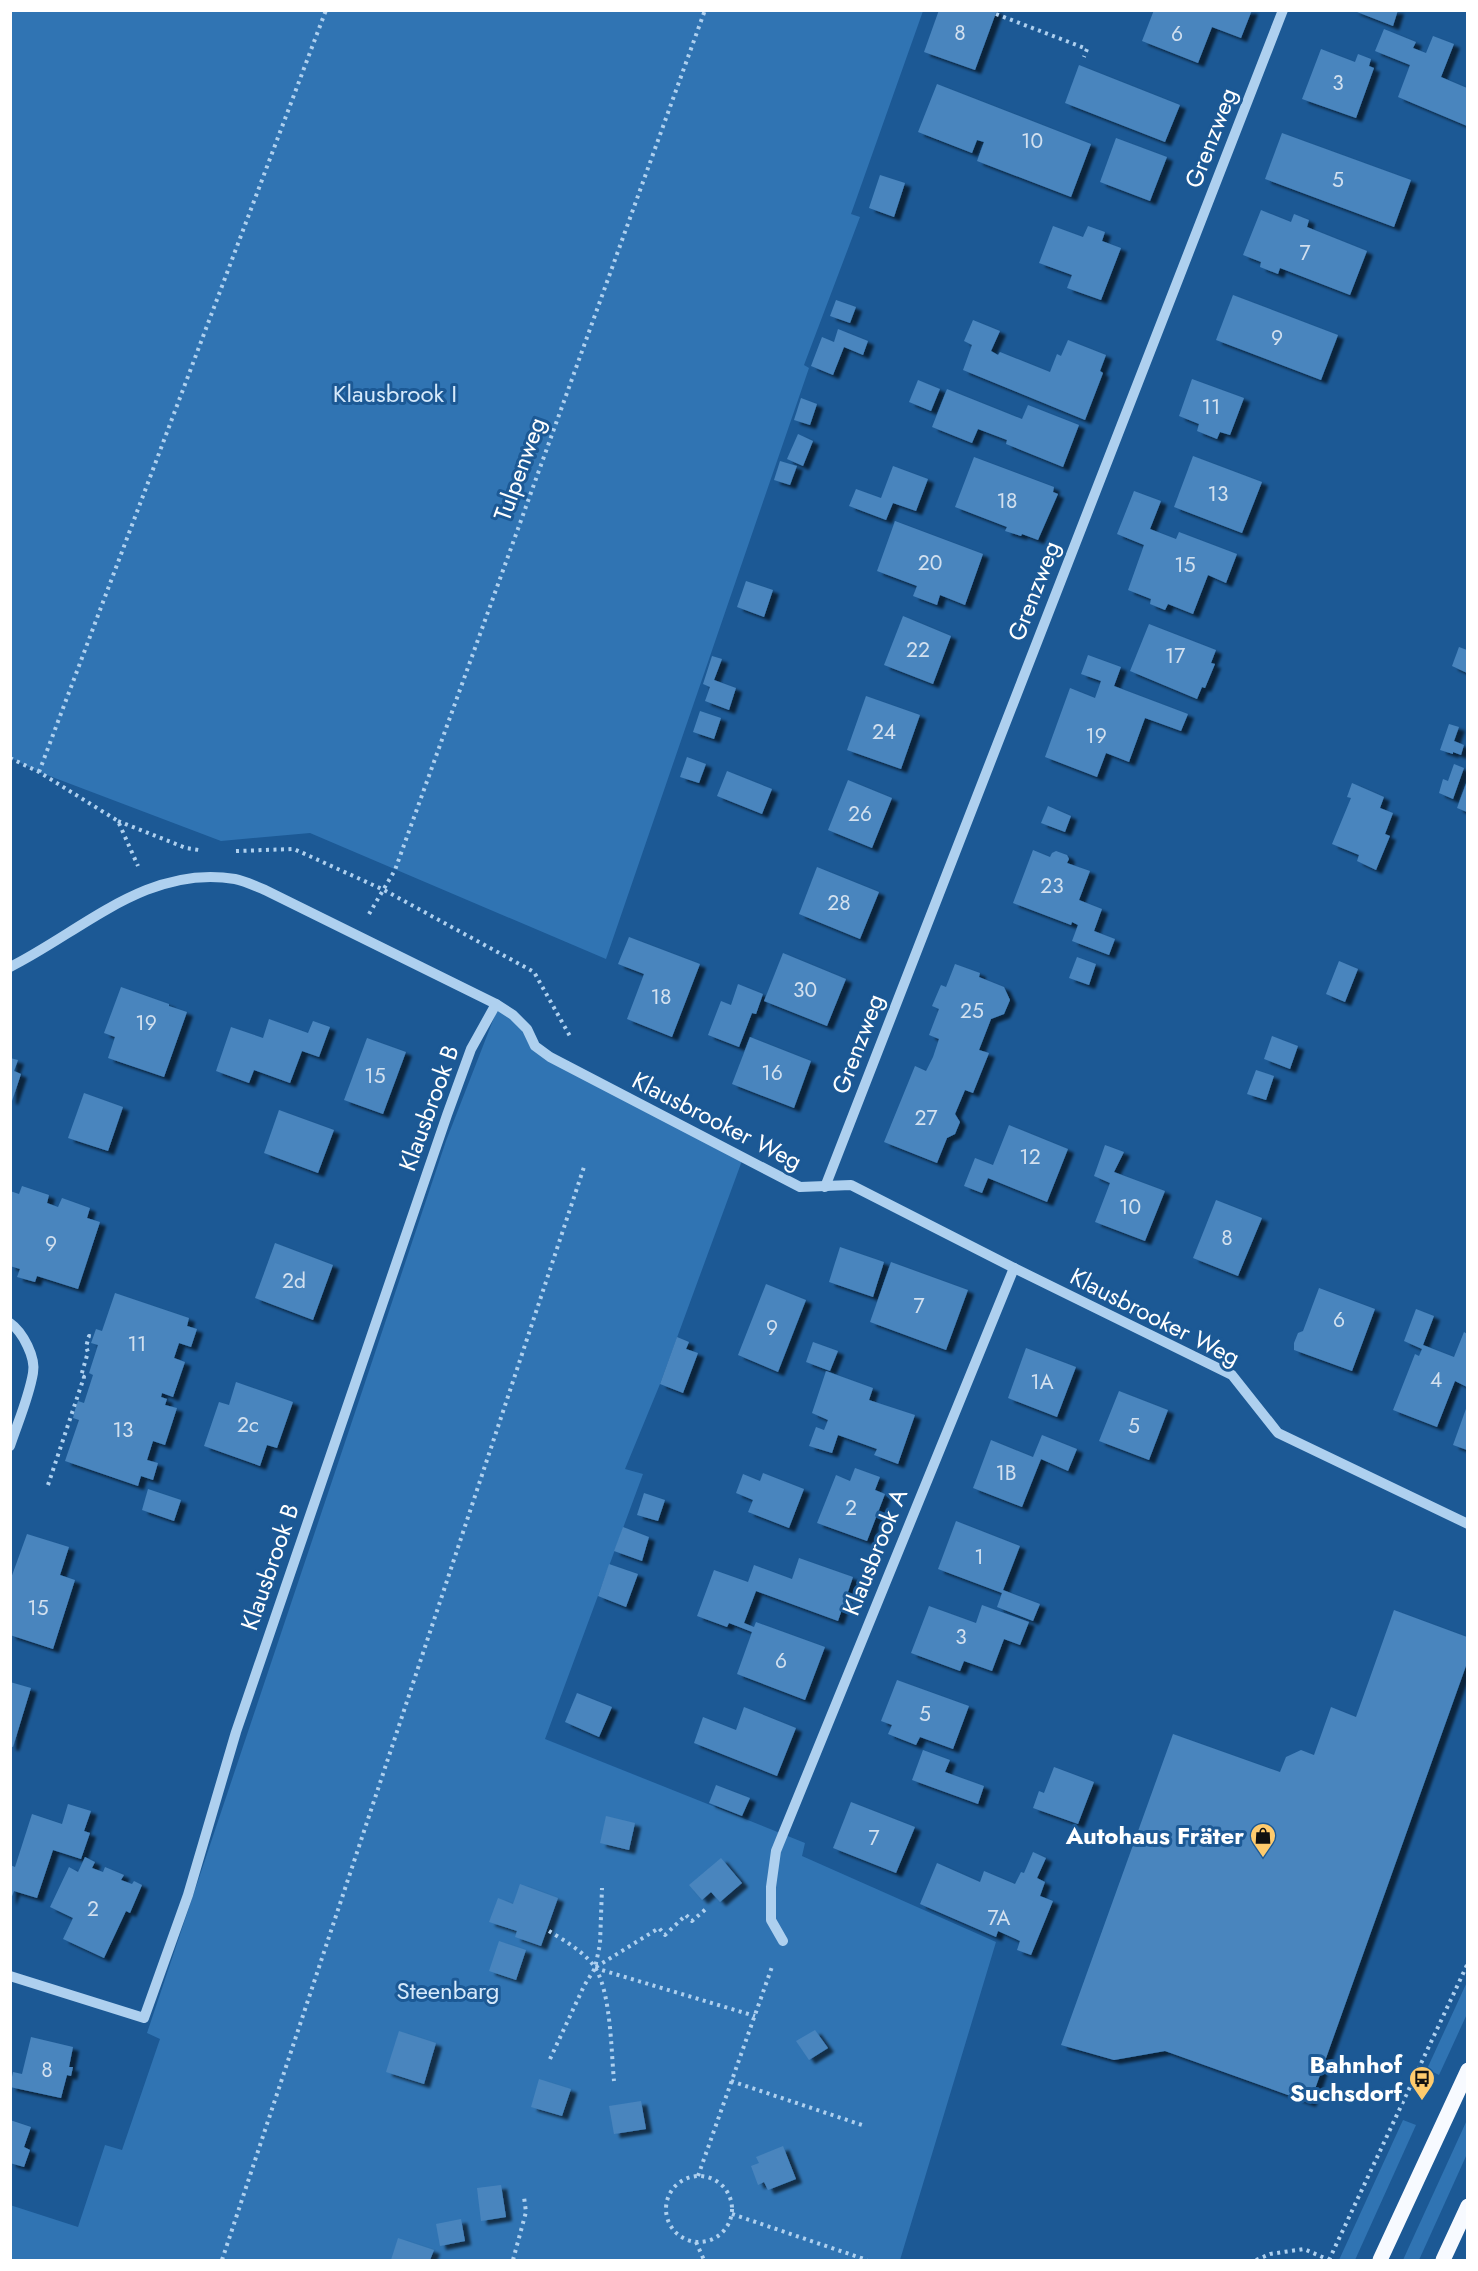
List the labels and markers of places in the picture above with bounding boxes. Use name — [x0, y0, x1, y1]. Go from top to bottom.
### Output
place label: Autohaus Fräter — [1065, 1818, 1244, 1853]
shop icon: Autohaus Fräter — [1248, 1821, 1278, 1859]
place label: Bahnhof Suchsdorf — [1290, 2047, 1404, 2110]
bus stop icon: Bahnhof Suchsdorf — [1407, 2064, 1437, 2102]

